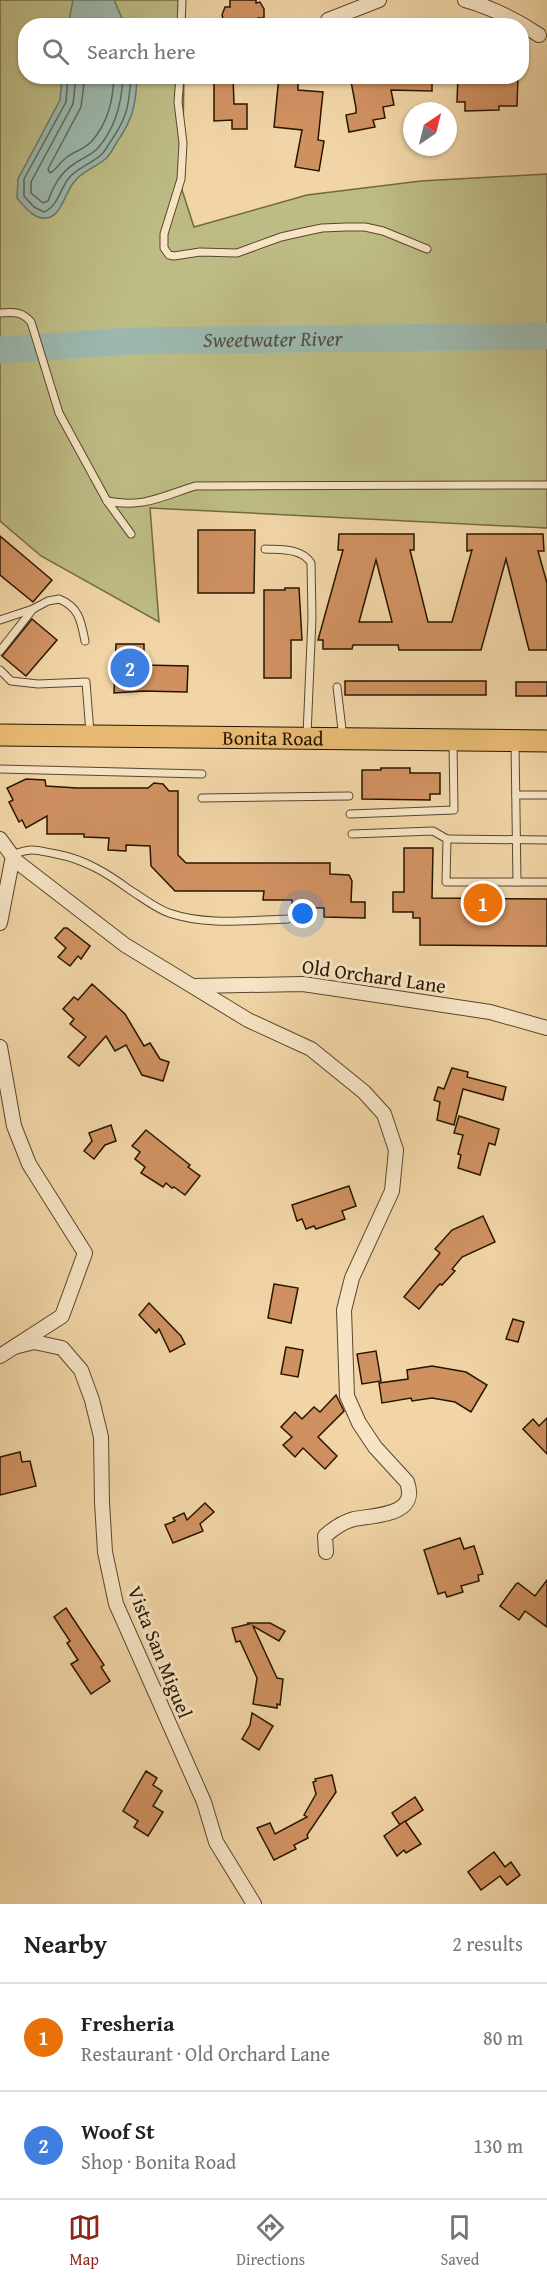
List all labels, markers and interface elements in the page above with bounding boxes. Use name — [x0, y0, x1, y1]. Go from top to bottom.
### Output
search box — [18, 18, 529, 84]
icon: search — [39, 35, 72, 68]
text: Search here — [87, 35, 196, 67]
north arrow — [403, 102, 457, 156]
water label: Sweetwater River — [203, 322, 344, 355]
pin: 2 — [110, 646, 150, 690]
street label: Bonita Road — [222, 722, 324, 753]
pin: 1 — [464, 880, 502, 926]
your location — [288, 899, 317, 928]
street label: Old Orchard Lane — [300, 951, 448, 1000]
street label: Vista San Miguel — [121, 1581, 200, 1723]
text: Nearby — [24, 1924, 107, 1963]
text: 2 results — [452, 1929, 523, 1958]
text: Fresheria — [81, 2007, 174, 2039]
text: 1 — [38, 2023, 49, 2052]
text: 80 m — [483, 2023, 523, 2052]
text: Restaurant · Old Orchard Lane — [81, 2039, 330, 2068]
text: Woof St — [81, 2115, 155, 2147]
text: 2 — [38, 2131, 49, 2160]
text: 130 m — [473, 2131, 523, 2160]
text: Shop · Bonita Road — [81, 2147, 236, 2176]
tab: Map — [68, 2211, 101, 2271]
tab: Directions — [236, 2211, 305, 2271]
tab: Saved — [440, 2211, 479, 2271]

